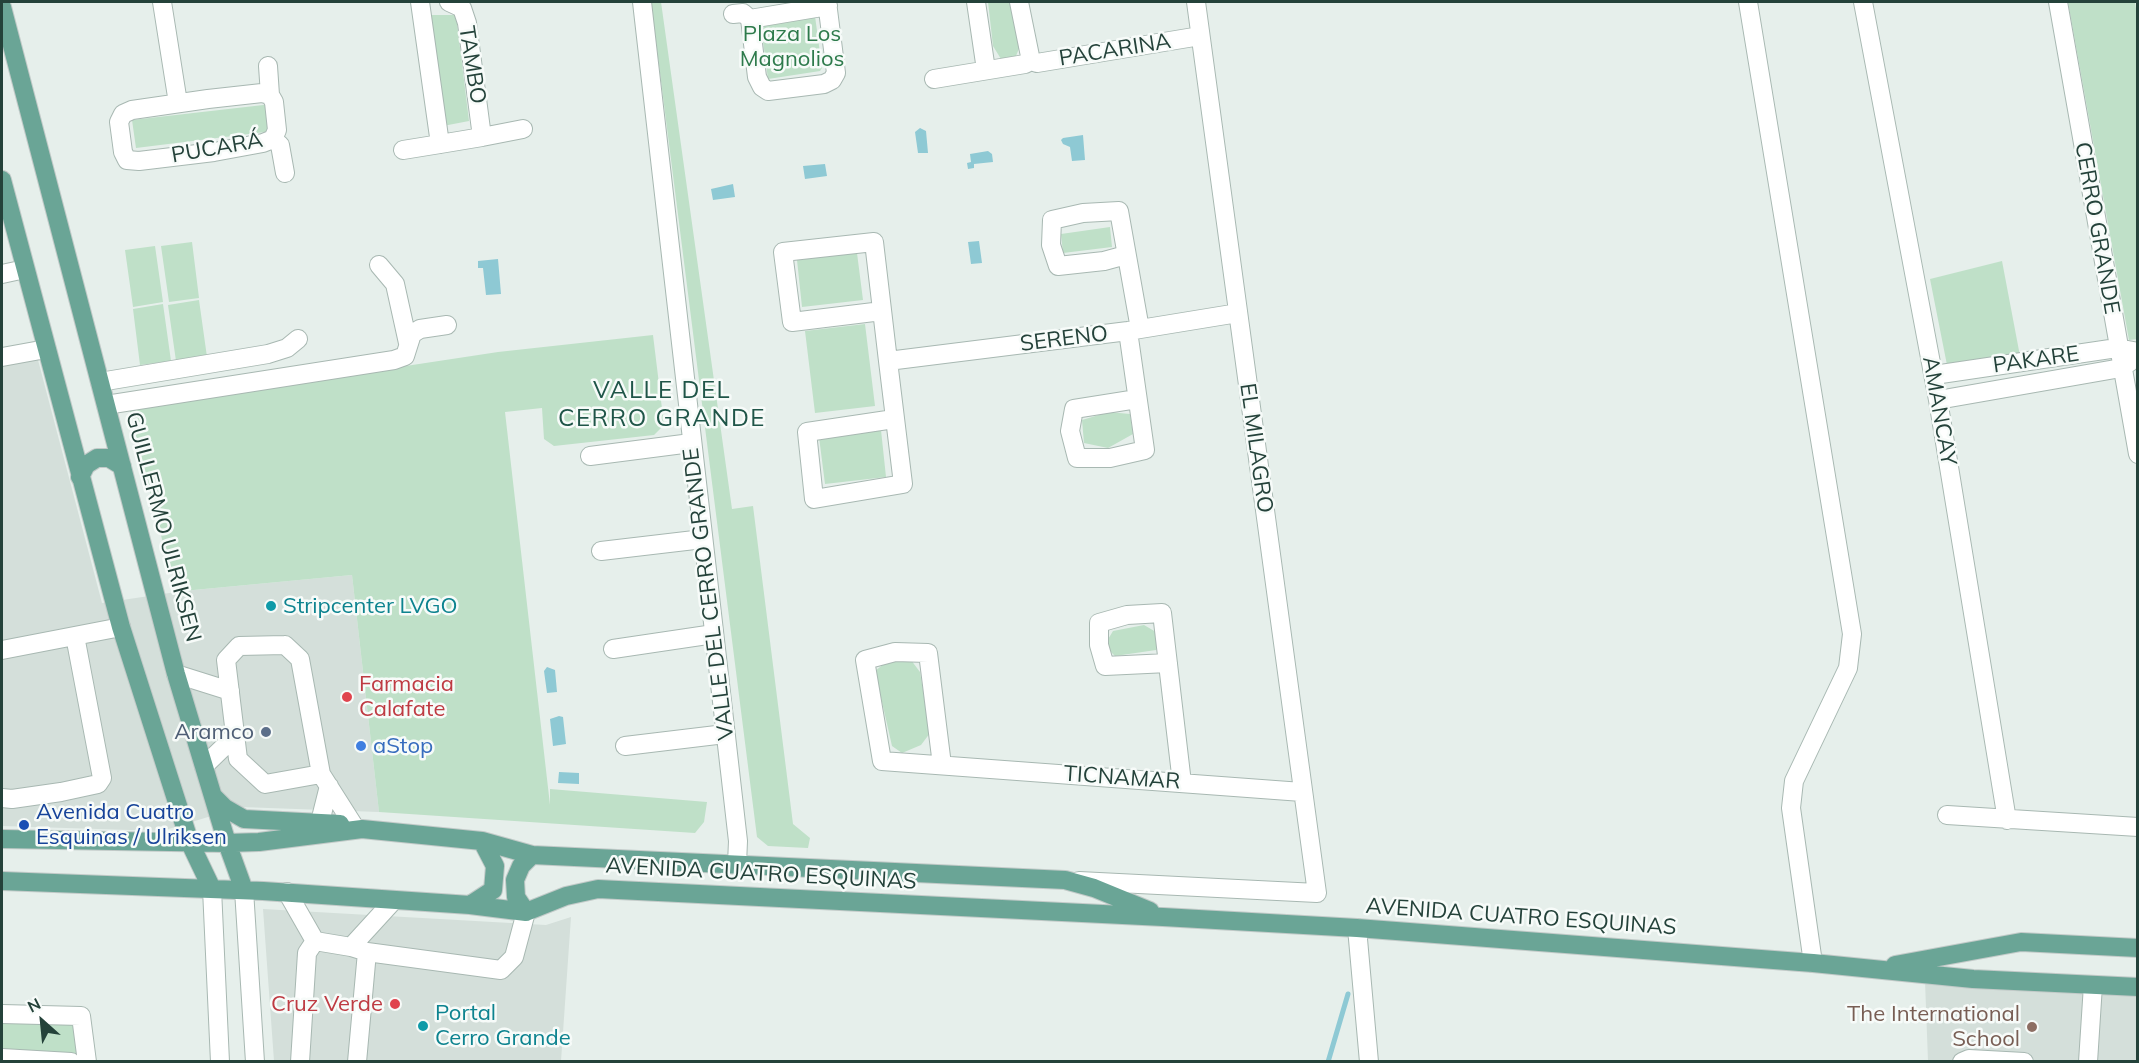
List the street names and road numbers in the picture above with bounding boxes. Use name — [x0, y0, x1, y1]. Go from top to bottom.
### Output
street label: TAMBO — [453, 24, 491, 106]
street label: PACARINA — [1057, 28, 1173, 72]
street label: PUCARÁ — [169, 127, 265, 169]
street label: CERRO GRANDE — [2069, 140, 2125, 316]
street label: SERENO — [1019, 321, 1109, 357]
street label: PAKARE — [1991, 341, 2081, 379]
street label: AMANCAY — [1916, 354, 1962, 468]
street label: EL MILAGRO — [1234, 381, 1278, 515]
street label: GUILLERMO ULRIKSEN — [120, 409, 206, 645]
street label: VALLE DEL CERRO GRANDE — [678, 446, 740, 742]
street label: TICNAMAR — [1063, 761, 1181, 795]
street label: AVENIDA CUATRO ESQUINAS — [605, 853, 917, 895]
street label: AVENIDA CUATRO ESQUINAS — [1365, 893, 1677, 941]

